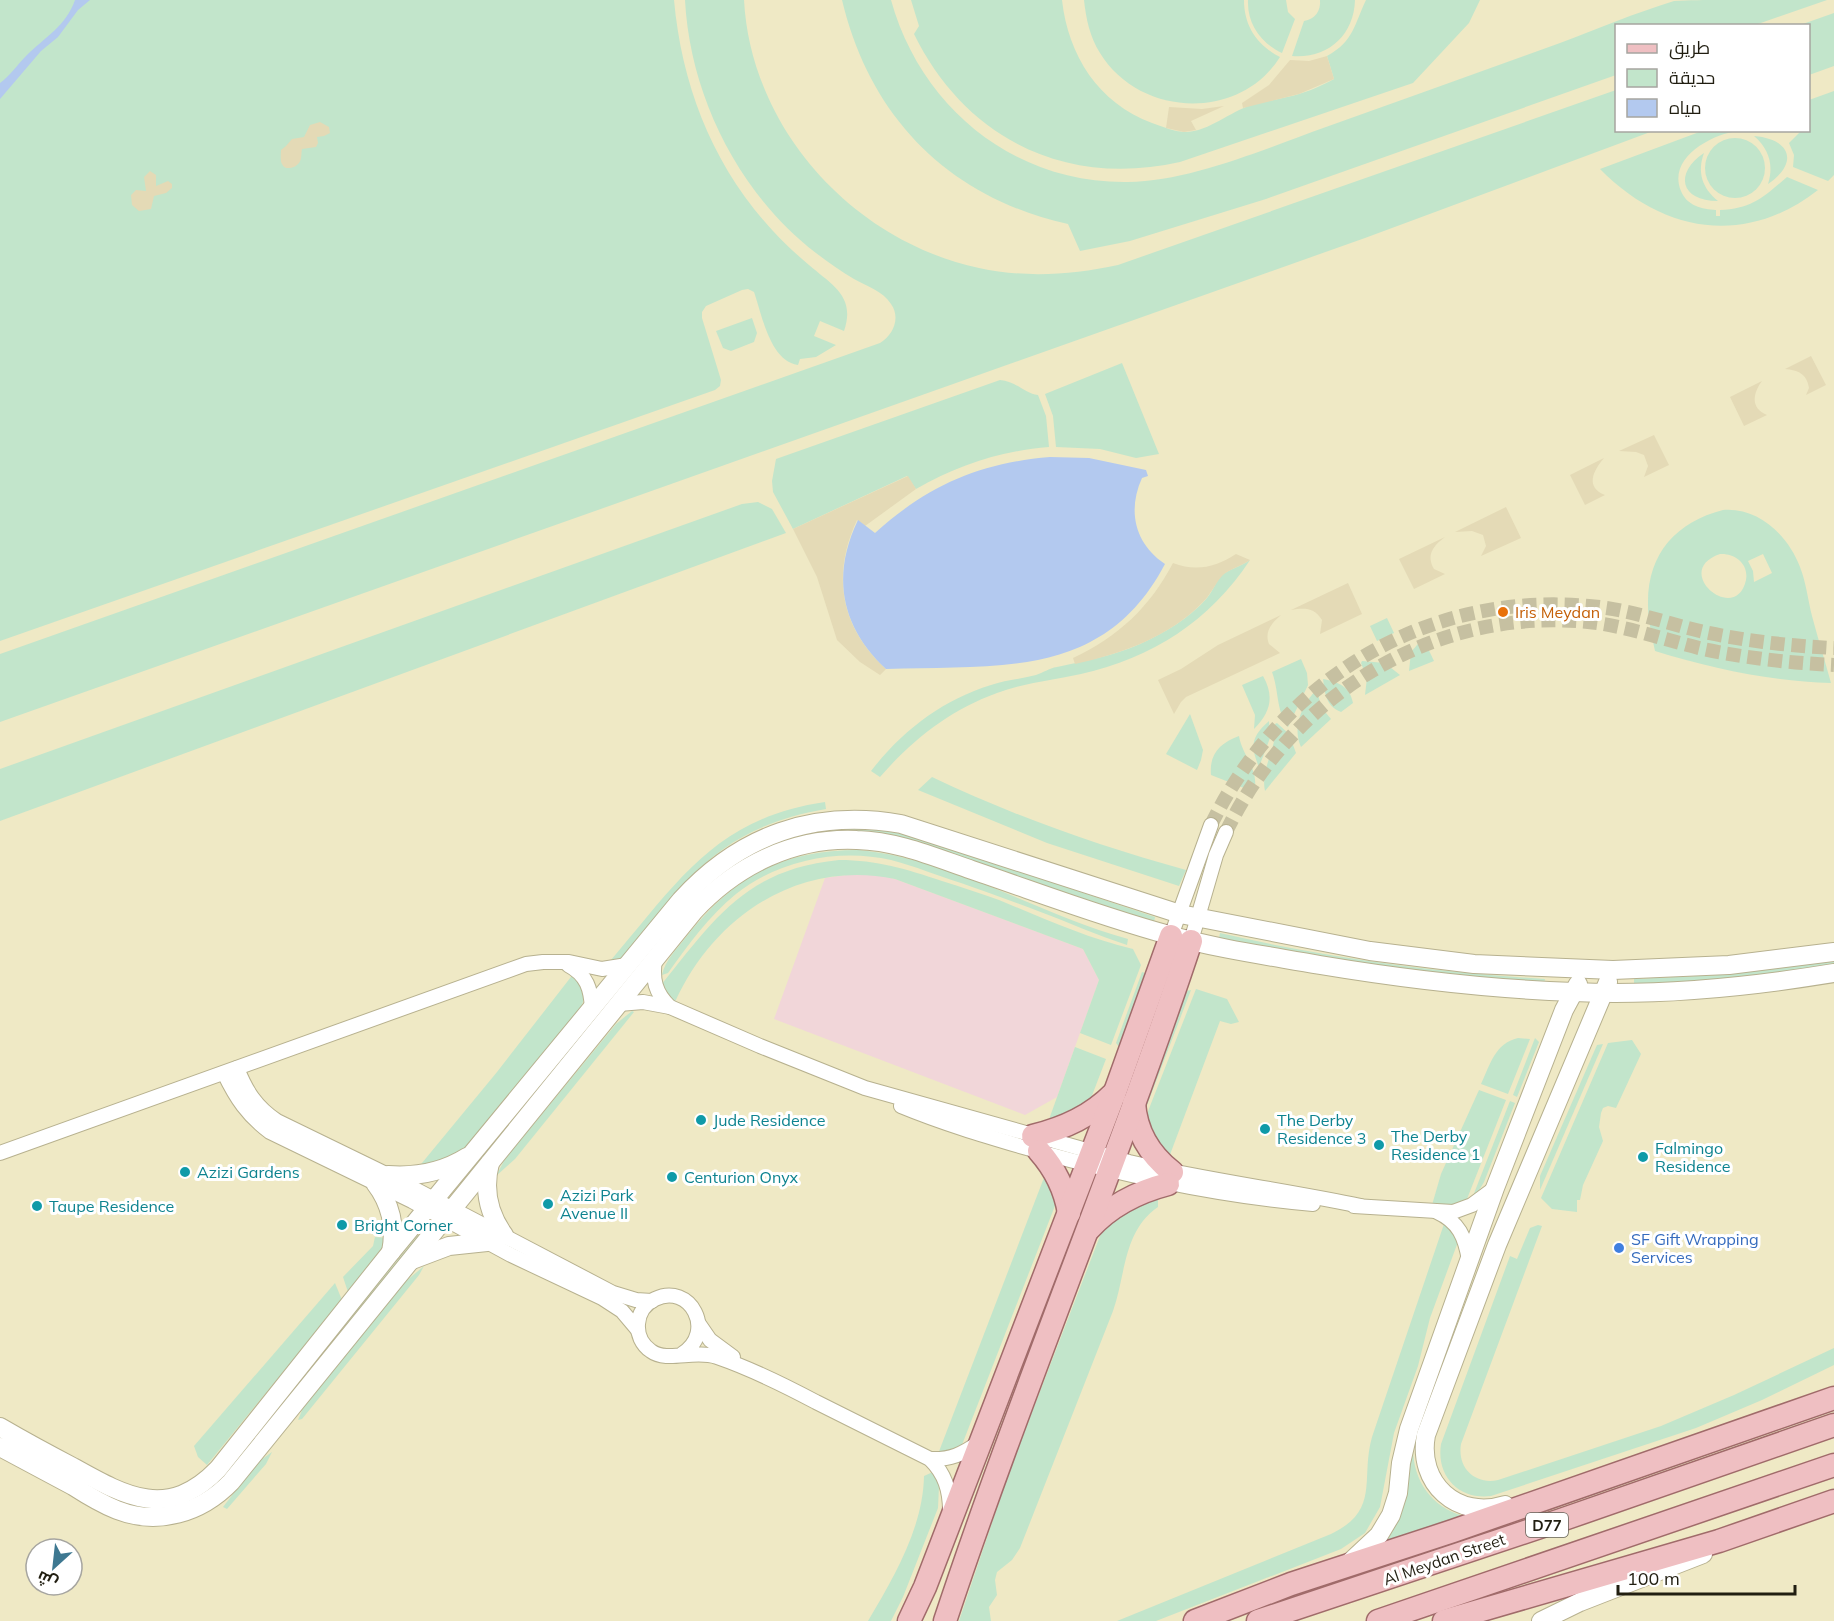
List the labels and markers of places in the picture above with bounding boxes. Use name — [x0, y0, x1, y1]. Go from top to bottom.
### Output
place label: Iris Meydan — [1515, 602, 1600, 622]
marker: Iris Meydan — [1496, 605, 1510, 619]
place label: Jude Residence — [713, 1110, 825, 1130]
place label: The Derby Residence 3 — [1277, 1110, 1366, 1148]
marker: Jude Residence — [694, 1113, 708, 1127]
marker: The Derby Residence 3 — [1258, 1122, 1272, 1136]
place label: The Derby Residence 1 — [1391, 1126, 1480, 1164]
marker: The Derby Residence 1 — [1372, 1138, 1386, 1152]
place label: Falmingo Residence — [1655, 1138, 1730, 1176]
marker: Falmingo Residence — [1636, 1150, 1650, 1164]
place label: Azizi Gardens — [197, 1162, 300, 1182]
marker: Azizi Gardens — [178, 1165, 192, 1179]
place label: Centurion Onyx — [684, 1167, 799, 1187]
marker: Centurion Onyx — [665, 1170, 679, 1184]
place label: Azizi Park Avenue II — [560, 1185, 635, 1223]
place label: Taupe Residence — [49, 1196, 174, 1216]
marker: Azizi Park Avenue II — [541, 1197, 555, 1211]
marker: Taupe Residence — [30, 1199, 44, 1213]
place label: Bright Corner — [354, 1215, 453, 1235]
marker: Bright Corner — [335, 1218, 349, 1232]
place label: SF Gift Wrapping Services — [1631, 1229, 1759, 1267]
marker: SF Gift Wrapping Services — [1612, 1241, 1626, 1255]

